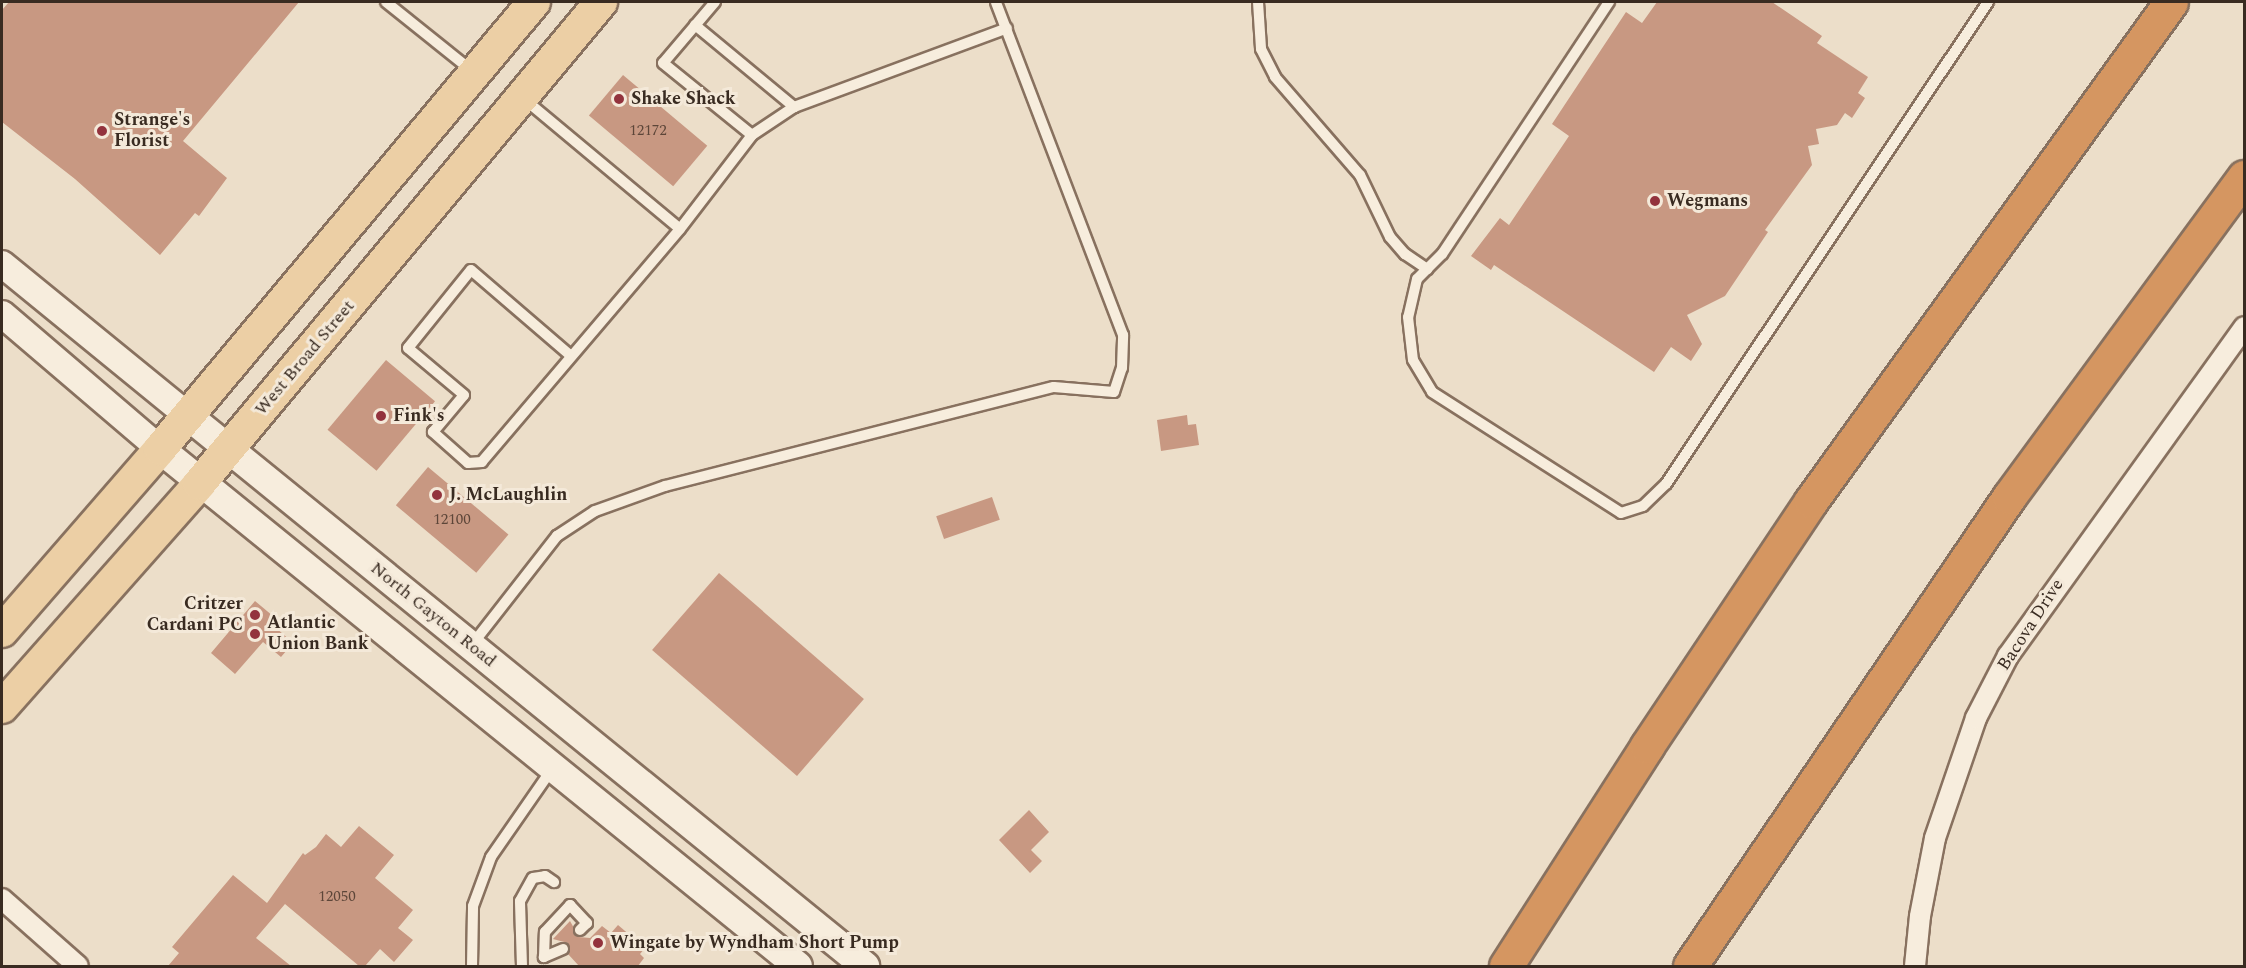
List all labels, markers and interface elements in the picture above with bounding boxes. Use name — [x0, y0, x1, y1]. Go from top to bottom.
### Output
place label: Shake Shack — [631, 88, 736, 110]
marker: Shake Shack — [612, 92, 626, 106]
place label: Strange's Florist — [114, 110, 190, 152]
house number: 12172 — [629, 122, 667, 140]
marker: Strange's Florist — [95, 124, 109, 138]
place label: Wegmans — [1667, 190, 1748, 212]
marker: Wegmans — [1648, 194, 1662, 208]
street label: West Broad Street — [250, 296, 360, 420]
place label: Fink's — [393, 405, 445, 427]
marker: Fink's — [374, 409, 388, 423]
place label: J. McLaughlin — [449, 484, 567, 506]
marker: J. McLaughlin — [430, 488, 444, 502]
house number: 12100 — [433, 511, 471, 529]
street label: North Gayton Road — [366, 558, 500, 672]
street label: Bacova Drive — [1993, 575, 2069, 675]
place label: Critzer Cardani PC — [147, 594, 243, 636]
marker: Critzer Cardani PC — [248, 608, 262, 622]
place label: Atlantic Union Bank — [267, 613, 369, 656]
marker: Atlantic Union Bank — [248, 627, 262, 641]
house number: 12050 — [318, 888, 356, 906]
place label: Wingate by Wyndham Short Pump — [610, 932, 899, 954]
marker: Wingate by Wyndham Short Pump — [591, 936, 605, 950]

